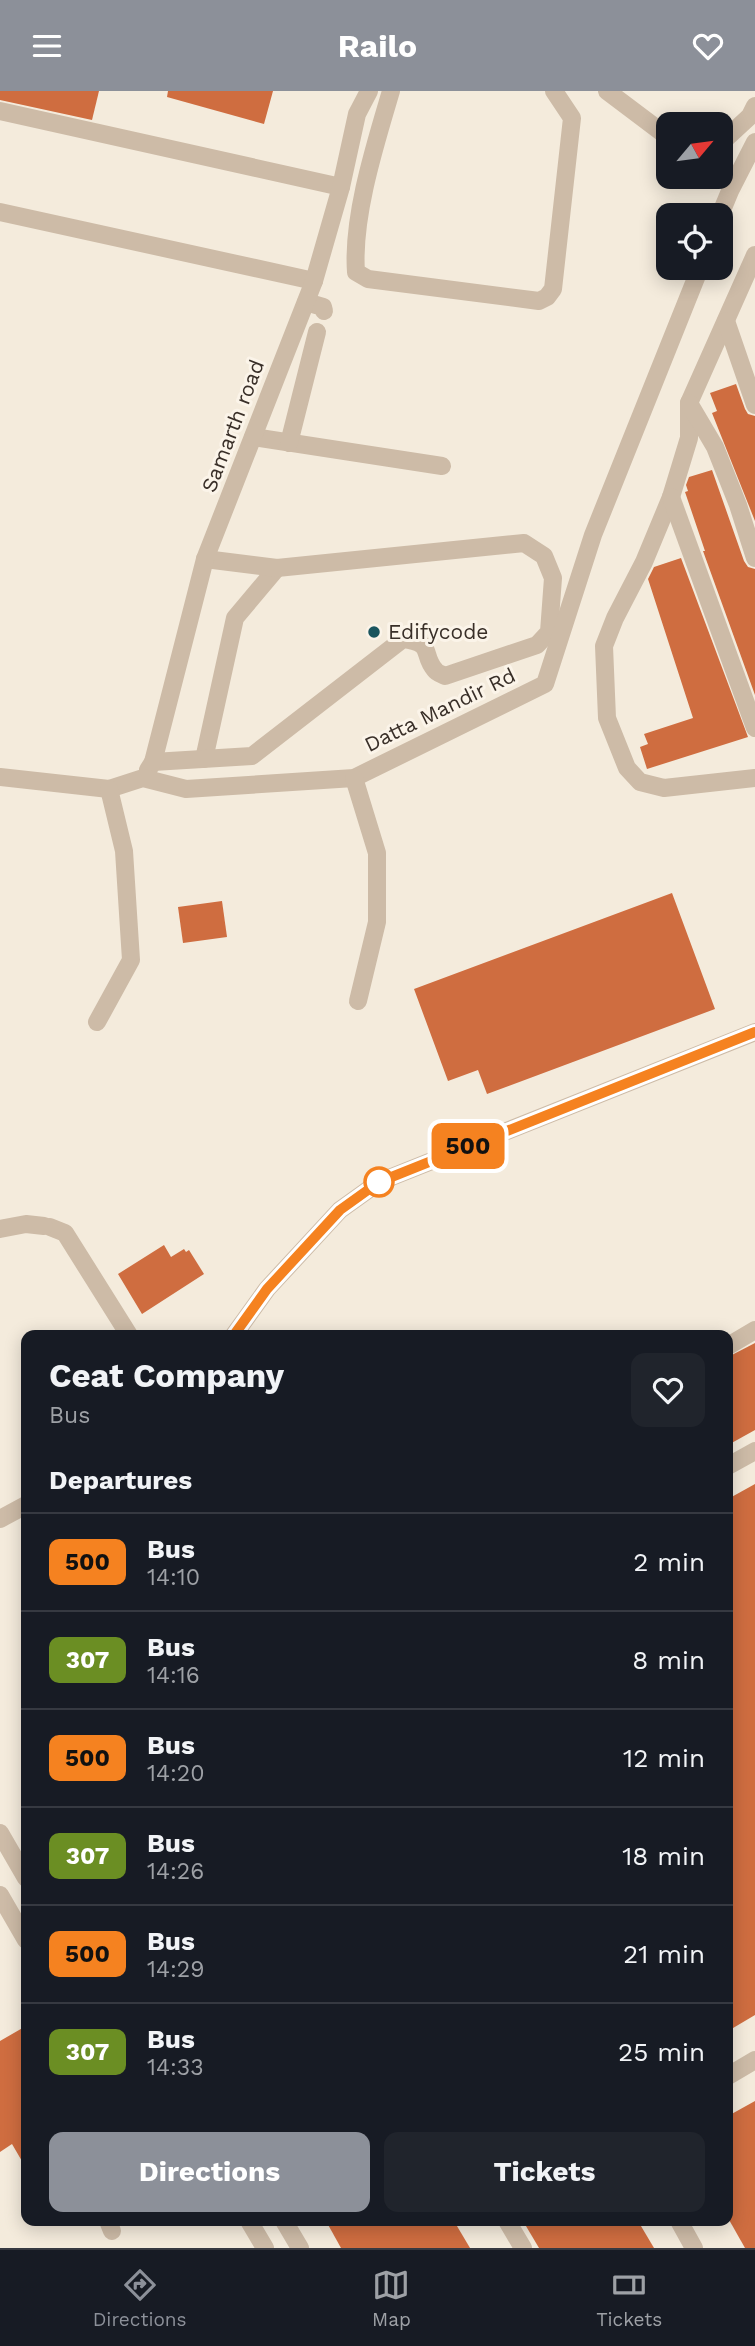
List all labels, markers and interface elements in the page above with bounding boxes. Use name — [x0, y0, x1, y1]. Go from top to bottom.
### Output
icon: menu — [28, 27, 66, 65]
text: Railo — [338, 27, 417, 65]
icon: heart — [689, 27, 727, 65]
north arrow — [656, 112, 733, 189]
map controls — [656, 112, 733, 280]
button: locate — [656, 203, 733, 280]
street label: Samarth road — [196, 356, 269, 496]
place label: Edifycode — [388, 619, 489, 644]
marker: Edifycode — [366, 624, 382, 640]
street label: Datta Mandir Rd — [360, 662, 519, 757]
line badge: 500 — [428, 1123, 508, 1169]
text: 500 — [446, 1132, 490, 1160]
unlabelled marker — [364, 1167, 394, 1197]
button: heart — [631, 1353, 705, 1427]
text: Ceat Company — [49, 1356, 284, 1395]
text: Bus — [49, 1402, 90, 1429]
text: Departures — [49, 1465, 192, 1495]
text: Bus — [147, 1534, 195, 1564]
text: 2 min — [633, 1547, 705, 1577]
text: 500 — [65, 1548, 110, 1576]
text: 14:10 — [147, 1564, 200, 1591]
text: Bus — [147, 1632, 195, 1662]
text: 8 min — [632, 1645, 705, 1675]
text: 307 — [66, 1646, 109, 1674]
text: 14:16 — [147, 1662, 200, 1689]
text: Bus — [147, 1730, 195, 1760]
text: 12 min — [623, 1743, 705, 1773]
text: 500 — [65, 1744, 110, 1772]
text: 14:20 — [147, 1760, 205, 1787]
text: Bus — [147, 1828, 195, 1858]
text: 18 min — [622, 1841, 705, 1871]
text: 307 — [66, 1842, 109, 1870]
text: 14:26 — [147, 1858, 204, 1885]
text: Bus — [147, 1926, 195, 1956]
text: 21 min — [623, 1939, 705, 1969]
text: 500 — [65, 1940, 110, 1968]
text: 14:29 — [147, 1956, 204, 1983]
text: Bus — [147, 2024, 195, 2054]
text: 25 min — [618, 2037, 705, 2067]
text: 307 — [66, 2038, 109, 2066]
text: 14:33 — [147, 2054, 204, 2081]
button: Directions — [49, 2132, 370, 2212]
button: Tickets — [384, 2132, 705, 2212]
tab: Directions — [93, 2266, 187, 2331]
tab: Map — [372, 2266, 411, 2331]
tab: Tickets — [596, 2266, 662, 2331]

